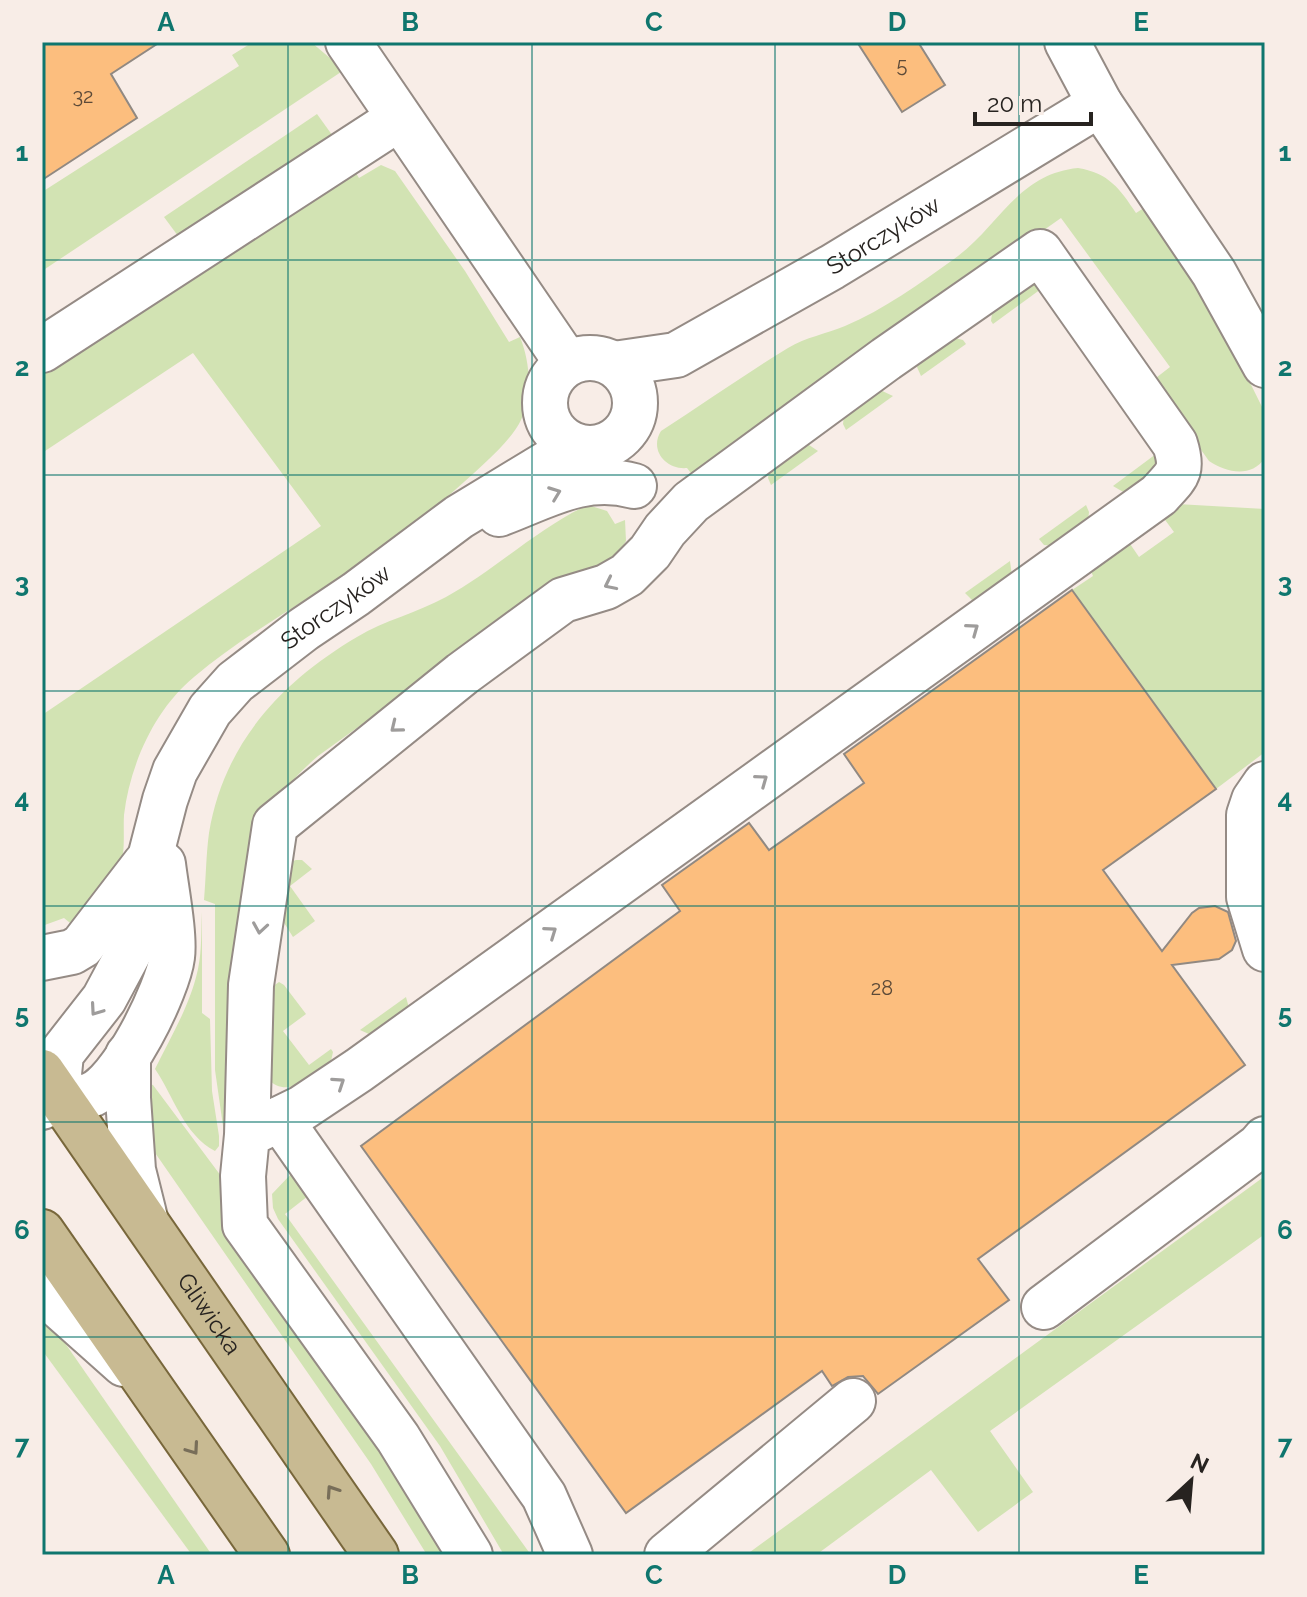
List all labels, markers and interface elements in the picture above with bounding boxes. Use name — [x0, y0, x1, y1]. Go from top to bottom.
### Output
text: A — [157, 7, 175, 37]
text: B — [401, 7, 419, 37]
text: C — [645, 7, 663, 37]
text: D — [888, 7, 906, 37]
text: E — [1133, 7, 1149, 37]
house number: 5 — [897, 53, 908, 77]
scale bar — [975, 76, 1091, 126]
house number: 32 — [72, 84, 94, 108]
text: 20 m — [987, 89, 1042, 118]
text: 1 — [16, 137, 29, 167]
text: 1 — [1279, 137, 1292, 167]
street label: Storczyków — [821, 189, 946, 281]
text: 2 — [15, 352, 29, 382]
text: 2 — [1278, 352, 1292, 382]
one-way arrow — [547, 486, 561, 503]
street label: Storczyków — [275, 558, 397, 656]
text: 3 — [15, 568, 29, 598]
text: 3 — [1278, 568, 1292, 598]
one-way arrow — [604, 574, 618, 589]
one-way arrow — [964, 624, 979, 639]
one-way arrow — [391, 717, 405, 732]
one-way arrow — [753, 775, 767, 790]
text: 4 — [15, 784, 29, 814]
text: 4 — [1278, 784, 1292, 814]
one-way arrow — [252, 921, 269, 935]
one-way arrow — [542, 927, 556, 942]
house number: 28 — [871, 976, 893, 1000]
text: 5 — [15, 999, 29, 1029]
text: 5 — [1278, 999, 1292, 1029]
one-way arrow — [91, 1002, 106, 1016]
one-way arrow — [330, 1078, 345, 1093]
text: 6 — [14, 1215, 30, 1245]
text: 6 — [1277, 1215, 1293, 1245]
street label: Gliwicka — [171, 1267, 248, 1360]
text: 7 — [15, 1430, 30, 1460]
text: 7 — [1278, 1430, 1293, 1460]
one-way arrow — [183, 1441, 198, 1455]
north arrow — [1151, 1441, 1231, 1521]
text: N — [1187, 1448, 1213, 1478]
one-way arrow — [327, 1485, 342, 1499]
text: A — [157, 1560, 175, 1590]
text: B — [401, 1560, 419, 1590]
text: C — [645, 1560, 663, 1590]
text: D — [888, 1560, 906, 1590]
text: E — [1133, 1560, 1149, 1590]

